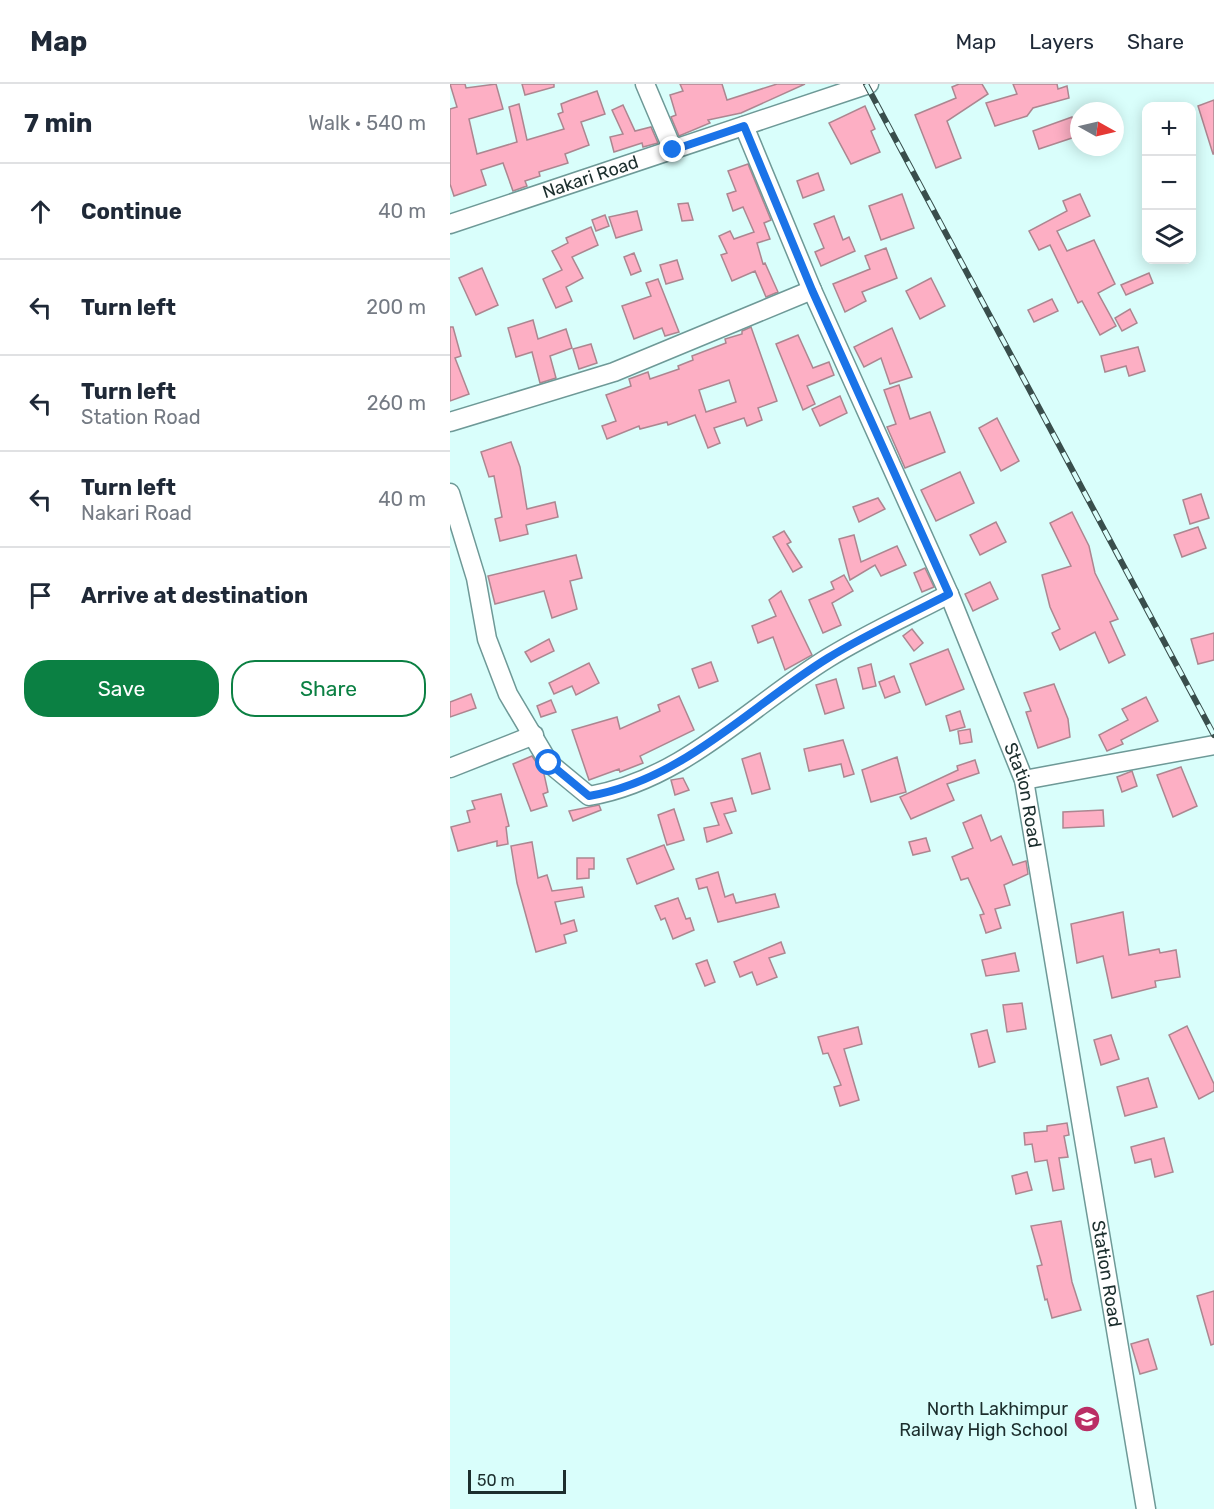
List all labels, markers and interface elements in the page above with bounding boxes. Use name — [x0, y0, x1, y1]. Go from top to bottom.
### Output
text: Map — [30, 25, 87, 58]
text: Map — [955, 29, 996, 54]
text: Layers — [1029, 29, 1094, 54]
text: Share — [1127, 29, 1184, 54]
north arrow — [1070, 102, 1124, 156]
map controls — [1142, 102, 1196, 264]
button: + — [1142, 102, 1196, 156]
text: 7 min — [24, 108, 92, 139]
text: Walk · 540 m — [308, 111, 426, 135]
route end — [659, 136, 685, 162]
street label: Nakari Road — [540, 151, 641, 203]
button: − — [1142, 156, 1196, 210]
icon: ahead — [24, 195, 57, 228]
text: Continue — [81, 198, 182, 225]
text: 40 m — [378, 199, 426, 223]
button: layers — [1142, 210, 1196, 264]
icon: left — [24, 291, 57, 324]
text: Turn left — [81, 294, 176, 321]
text: 200 m — [366, 295, 426, 319]
text: Turn left — [81, 378, 176, 405]
icon: left — [24, 387, 57, 420]
text: 260 m — [367, 391, 426, 415]
text: Station Road — [81, 405, 201, 429]
text: Turn left — [81, 474, 176, 501]
icon: left — [24, 483, 57, 516]
text: 40 m — [378, 487, 426, 511]
text: Nakari Road — [81, 501, 192, 525]
icon: arrive — [24, 579, 57, 612]
text: Arrive at destination — [81, 582, 308, 609]
button: Save — [24, 660, 219, 717]
button: Share — [231, 660, 426, 717]
street label: Station Road — [999, 739, 1046, 849]
route start — [535, 749, 561, 775]
street label: Station Road — [1087, 1219, 1126, 1329]
place label: North Lakhimpur Railway High School — [899, 1398, 1068, 1441]
school or university icon: North Lakhimpur Railway High School — [1072, 1404, 1102, 1434]
scale bar — [468, 1467, 566, 1494]
text: 50 m — [477, 1471, 515, 1490]

